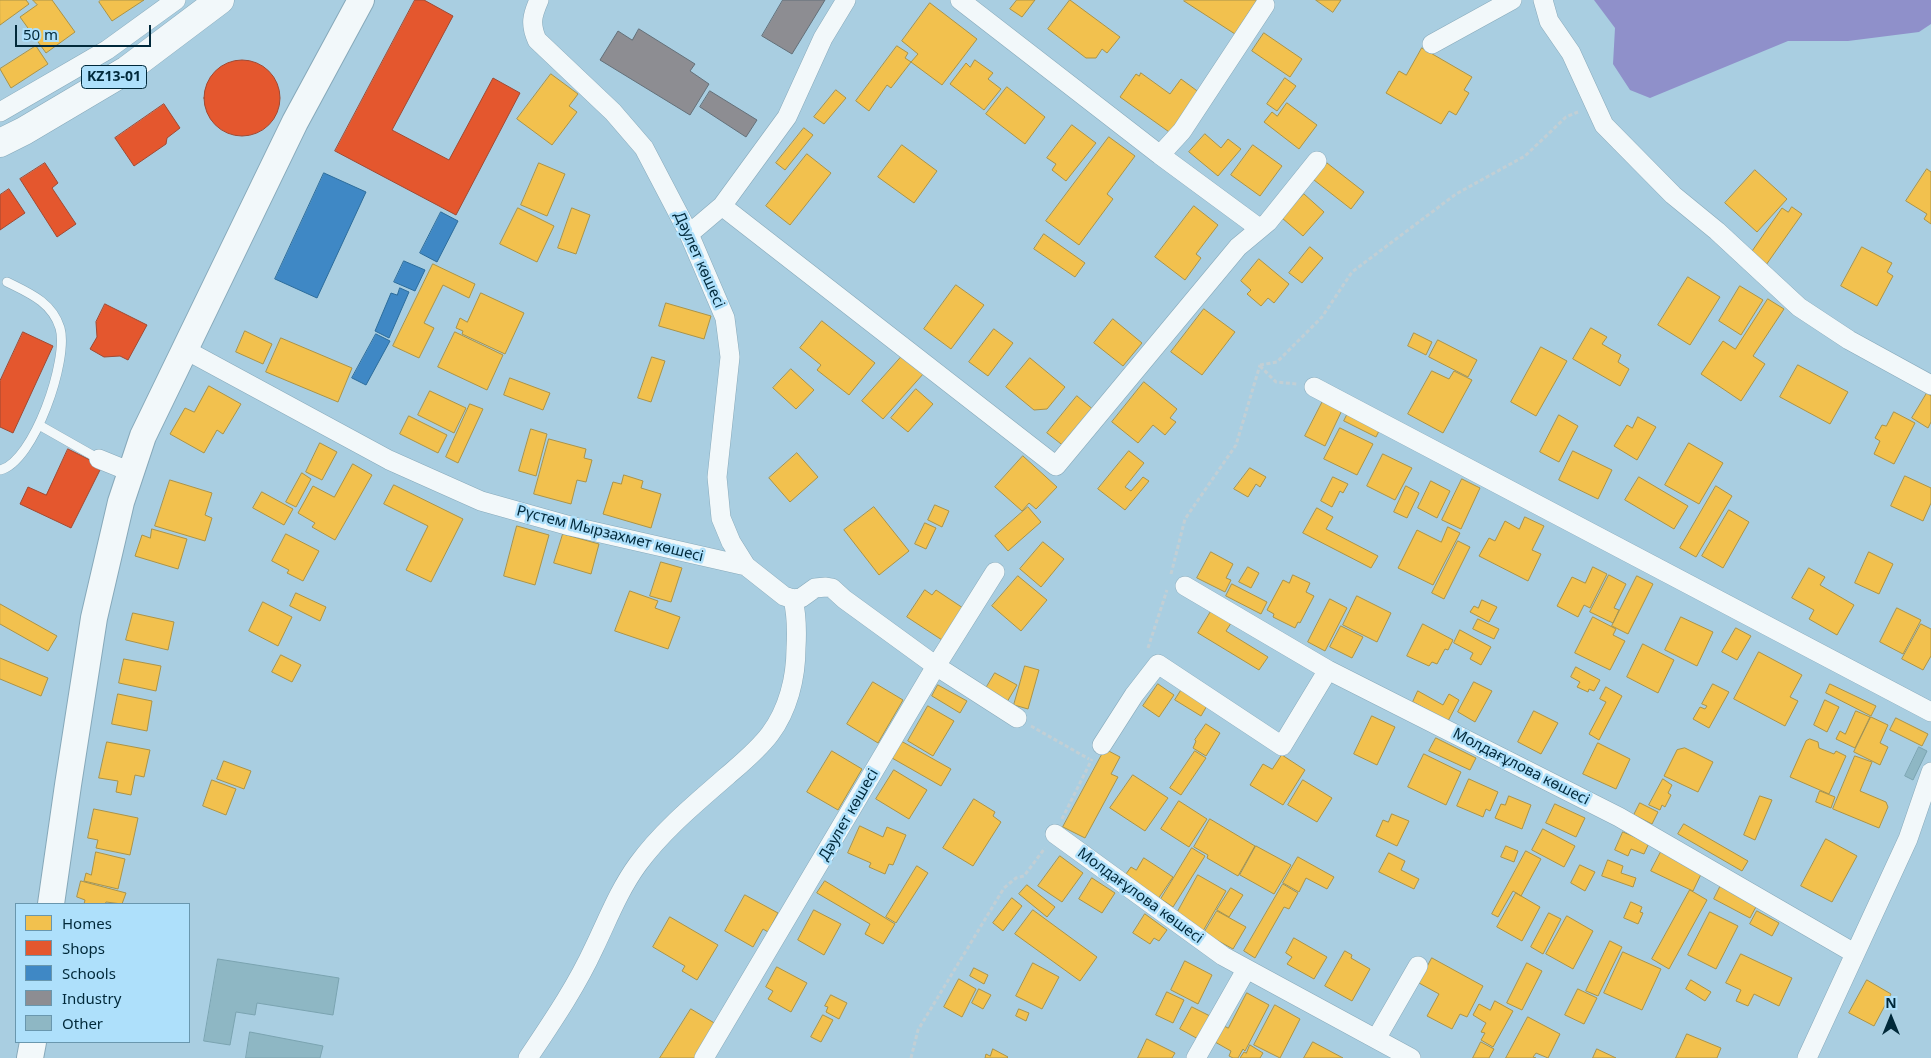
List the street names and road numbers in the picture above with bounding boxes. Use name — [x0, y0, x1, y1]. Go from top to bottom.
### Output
road number: KZ13-01 — [82, 66, 146, 88]
street label: Дәулет көшесі — [670, 209, 728, 311]
street label: Рүстем Мырзахмет көшесі — [515, 502, 705, 566]
street label: Молдағұлова көшесі — [1450, 725, 1592, 809]
street label: Дәулет көшесі — [815, 766, 883, 864]
street label: Молдағұлова көшесі — [1074, 844, 1206, 948]

